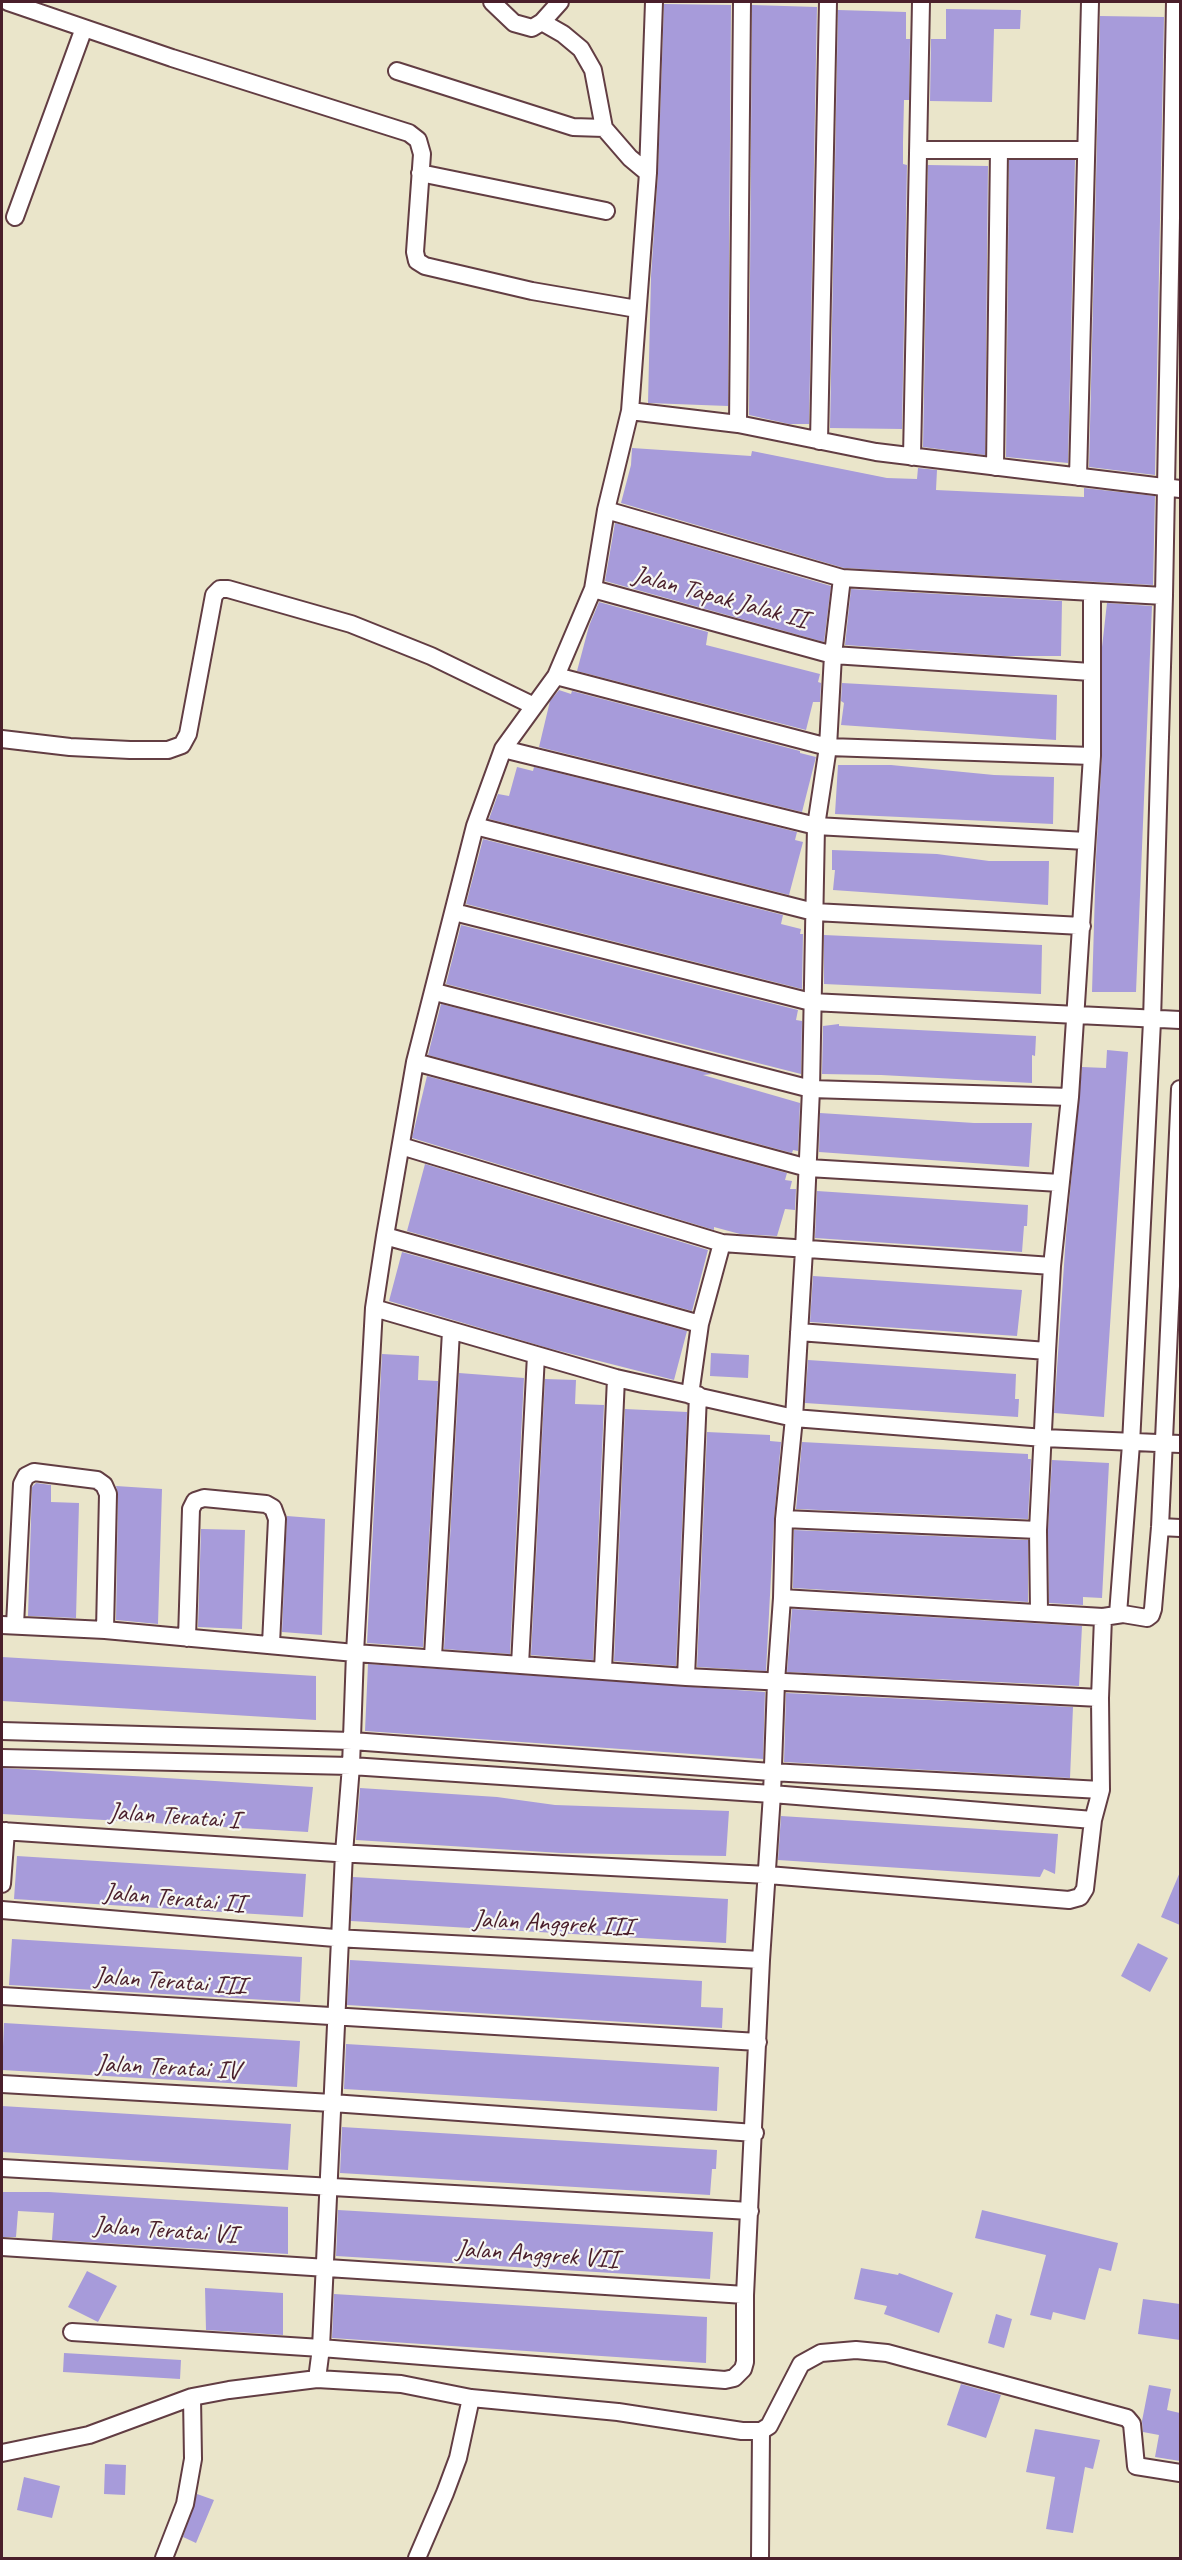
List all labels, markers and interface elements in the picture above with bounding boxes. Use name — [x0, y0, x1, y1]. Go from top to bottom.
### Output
street label: Jalan Tapak Jalak II — [629, 560, 811, 636]
street label: Jalan Teratai I — [108, 1797, 240, 1837]
street label: Jalan Teratai II — [102, 1877, 246, 1921]
street label: Jalan Anggrek III — [472, 1904, 634, 1944]
street label: Jalan Teratai III — [93, 1961, 247, 2003]
street label: Jalan Teratai IV — [95, 2049, 241, 2087]
street label: Jalan Teratai VI — [92, 2210, 238, 2252]
street label: Jalan Anggrek VII — [455, 2234, 619, 2276]

